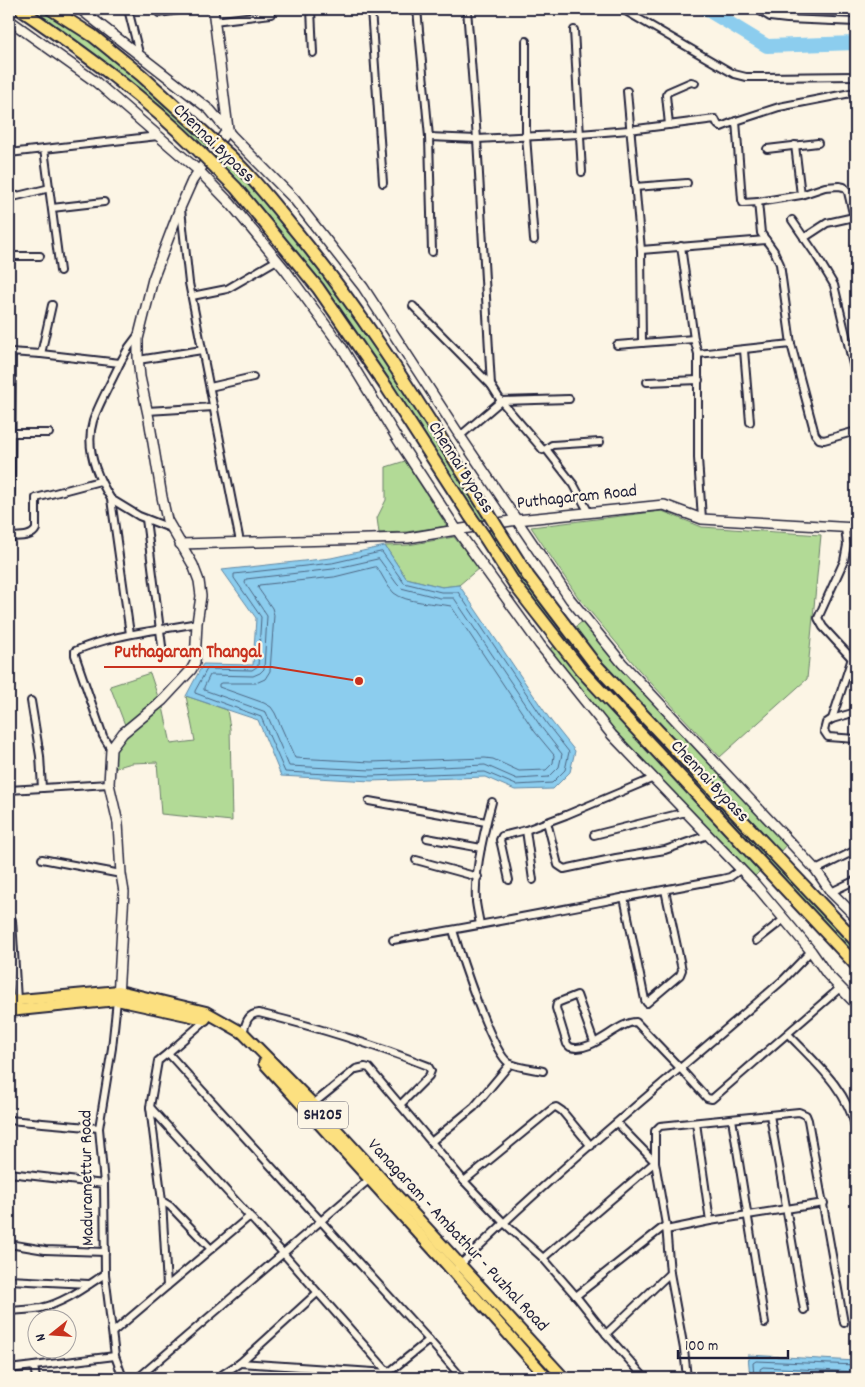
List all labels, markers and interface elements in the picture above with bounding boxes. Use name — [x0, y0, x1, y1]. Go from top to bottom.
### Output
street label: Chennai Bypass — [166, 98, 260, 190]
street label: Chennai Bypass — [421, 417, 499, 519]
street label: Puthagaram Road — [516, 479, 638, 517]
callout: Puthagaram Thangal — [104, 633, 272, 667]
text: Puthagaram Thangal — [114, 640, 262, 667]
street label: Chennai Bypass — [664, 735, 754, 829]
road number: SH205 — [298, 1102, 348, 1128]
street label: Maduramettur Road — [74, 1110, 102, 1246]
street label: Vanagaram - Ambathur - Puzhal Road — [361, 1134, 553, 1338]
north arrow — [28, 1310, 78, 1360]
scale bar — [678, 1327, 788, 1359]
text: N — [31, 1331, 52, 1343]
text: 100 m — [685, 1336, 718, 1358]

